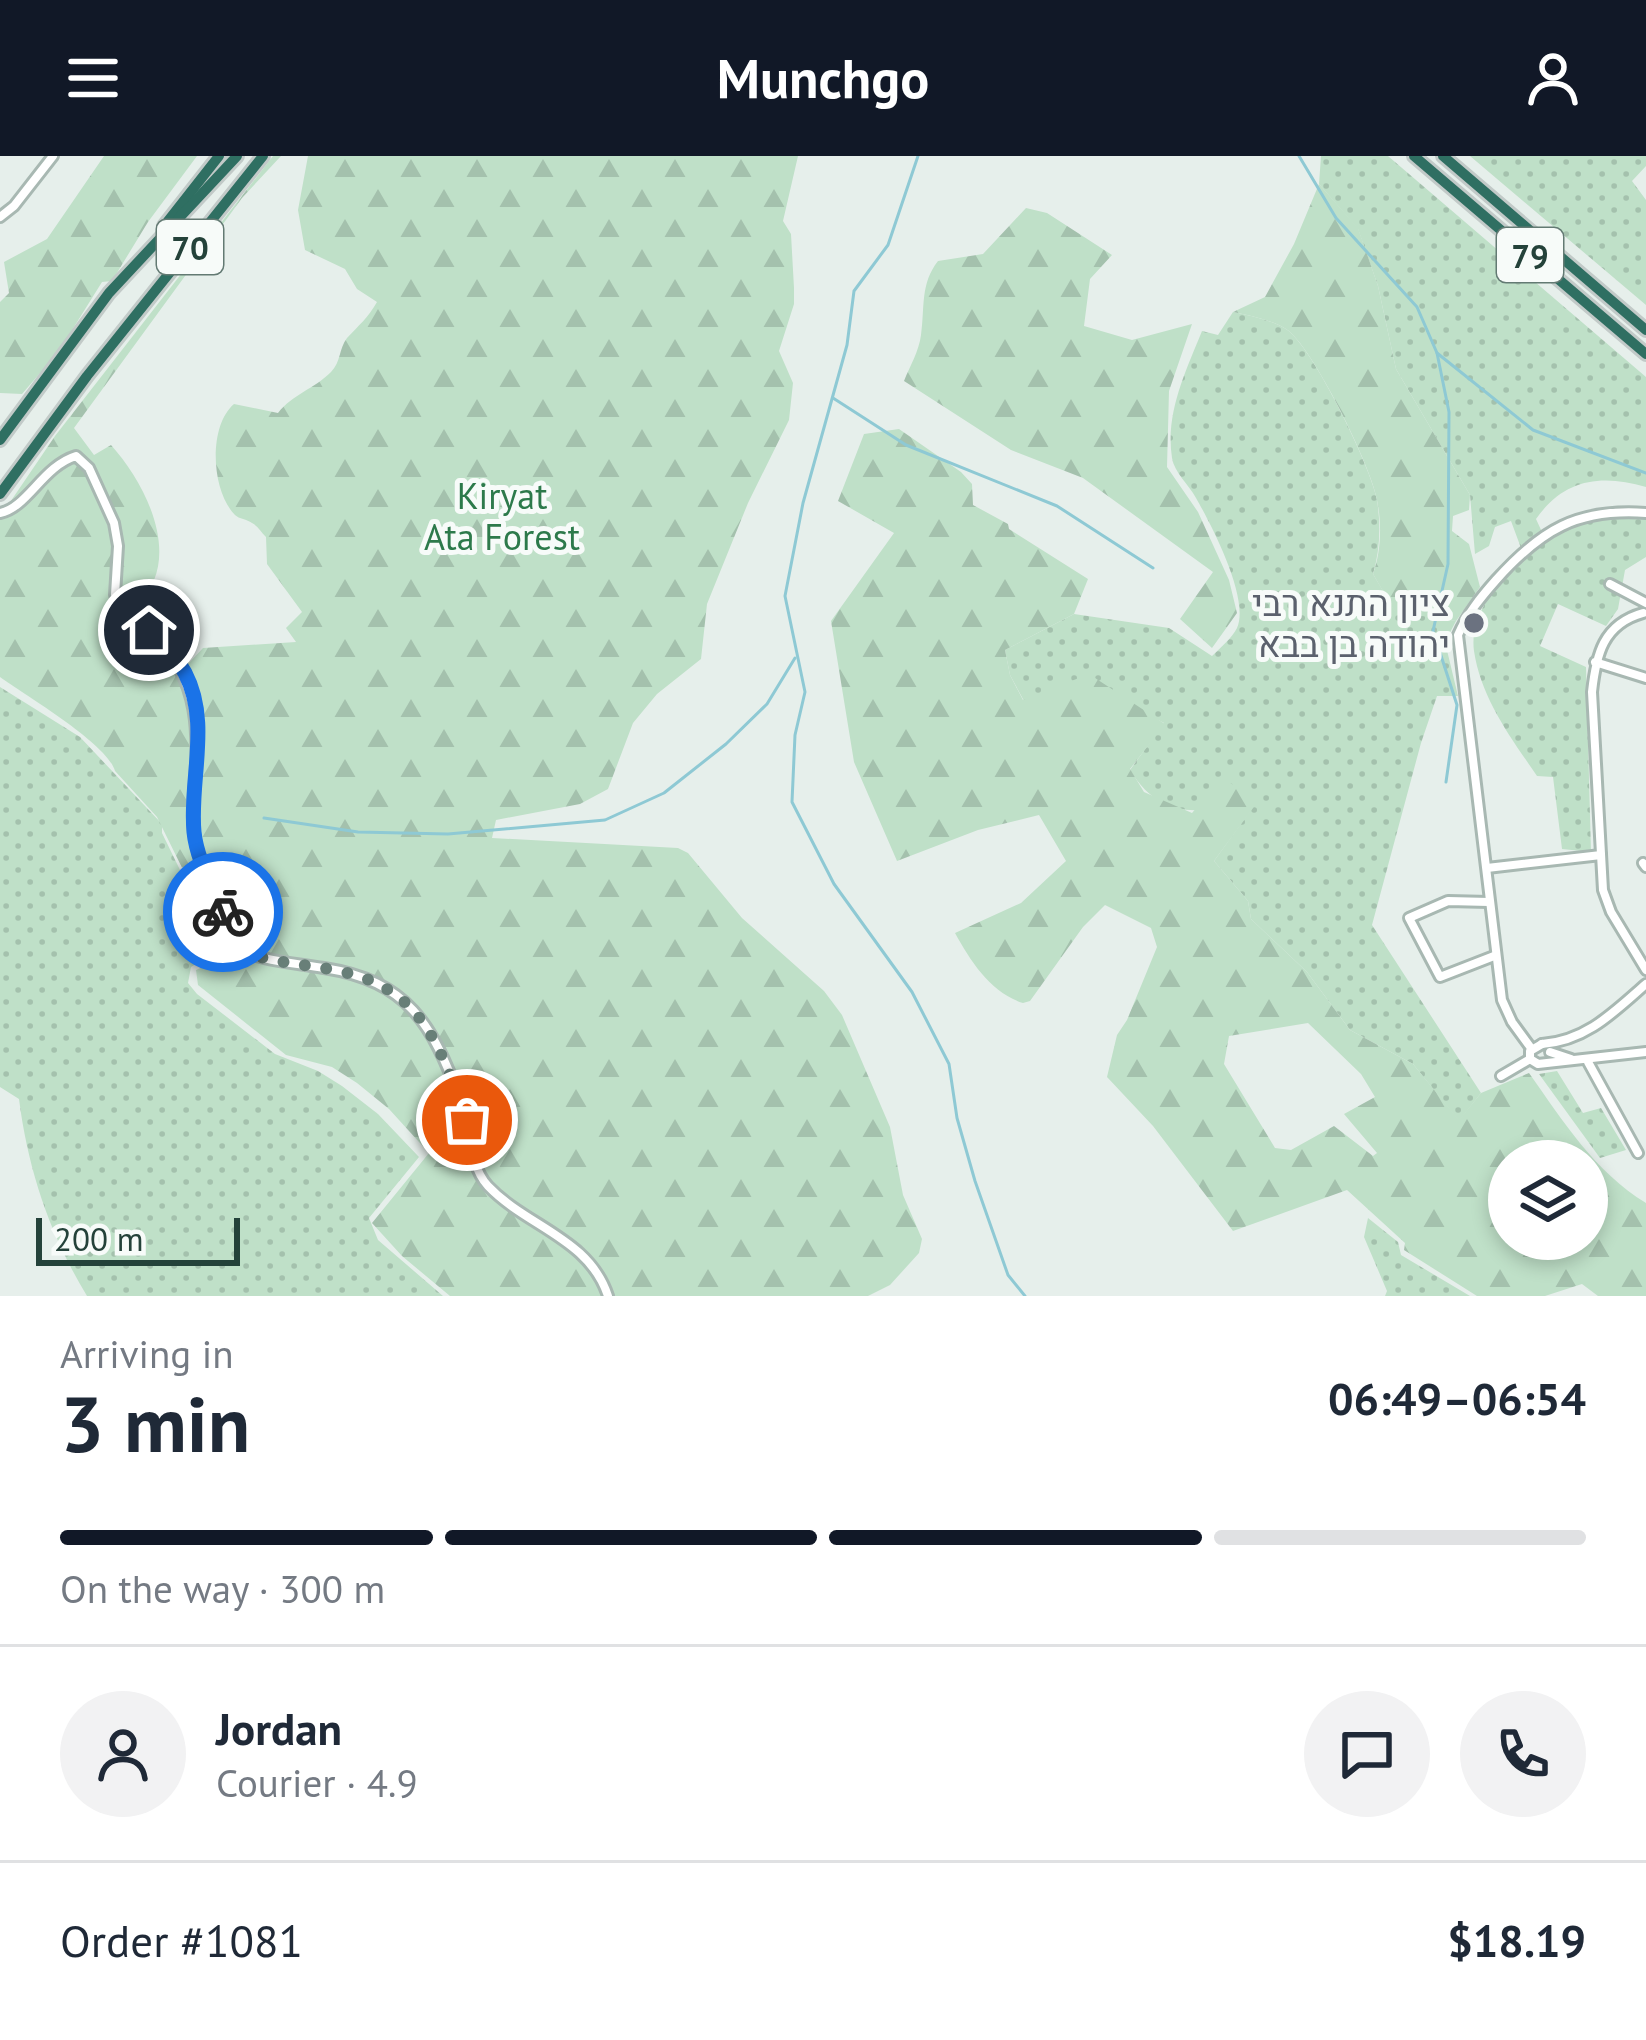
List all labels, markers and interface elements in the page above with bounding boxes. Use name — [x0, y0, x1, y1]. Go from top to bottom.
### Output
text: Munchgo — [717, 43, 929, 113]
icon: menu — [60, 45, 126, 111]
icon: person — [1520, 45, 1586, 111]
road number: 70 — [157, 220, 223, 274]
road number: 79 — [1497, 228, 1563, 282]
park label: Kiryat Ata Forest — [424, 472, 580, 560]
pin — [98, 579, 200, 681]
place label: ציון התנא רבי יהודה בן בבא — [1252, 579, 1450, 667]
icon: home — [116, 597, 182, 663]
marker: ציון התנא רבי יהודה בן בבא — [1461, 610, 1487, 636]
courier — [163, 852, 283, 972]
icon: bike — [190, 879, 256, 945]
pin — [416, 1069, 518, 1171]
icon: bag — [434, 1087, 500, 1153]
map controls — [1488, 1140, 1608, 1260]
button: layers — [1488, 1140, 1608, 1260]
scale bar — [36, 1212, 240, 1265]
text: 200 m — [54, 1217, 144, 1260]
text: Arriving in — [60, 1328, 234, 1379]
text: 06:49–06:54 — [1328, 1369, 1586, 1427]
text: 3 min — [60, 1373, 250, 1474]
text: On the way · 300 m — [60, 1563, 385, 1614]
button: person — [60, 1691, 186, 1817]
button: chat — [1304, 1691, 1430, 1817]
button: phone — [1460, 1691, 1586, 1817]
text: Jordan — [216, 1699, 342, 1757]
text: Courier · 4.9 — [216, 1757, 418, 1808]
text: Order #1081 — [60, 1911, 303, 1969]
text: $18.19 — [1447, 1911, 1586, 1969]

